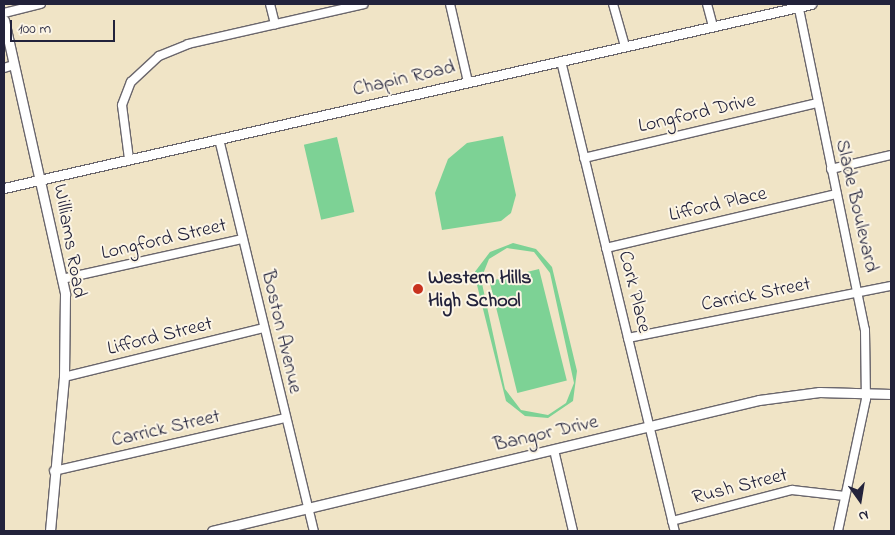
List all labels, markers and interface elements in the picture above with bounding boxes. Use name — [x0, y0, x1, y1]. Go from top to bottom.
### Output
scale bar — [12, 10, 118, 42]
text: 100 m — [18, 18, 51, 40]
street label: Chapin Road — [351, 56, 457, 102]
street label: Longford Drive — [636, 89, 758, 139]
street label: Slade Boulevard — [829, 137, 883, 275]
street label: Williams Road — [47, 182, 91, 300]
street label: Lifford Place — [667, 182, 769, 228]
street label: Longford Street — [99, 214, 229, 266]
street label: Cork Place — [612, 248, 656, 336]
place label: Western Hills High School — [428, 266, 531, 313]
street label: Boston Avenue — [255, 268, 307, 396]
street label: Carrick Street — [699, 273, 813, 317]
marker: Western Hills High School — [412, 283, 424, 295]
street label: Lifford Street — [105, 312, 215, 362]
street label: Carrick Street — [109, 405, 223, 453]
street label: Bangor Drive — [491, 410, 601, 458]
street label: Rush Street — [690, 464, 790, 510]
north arrow — [835, 475, 885, 525]
text: N — [857, 504, 870, 526]

